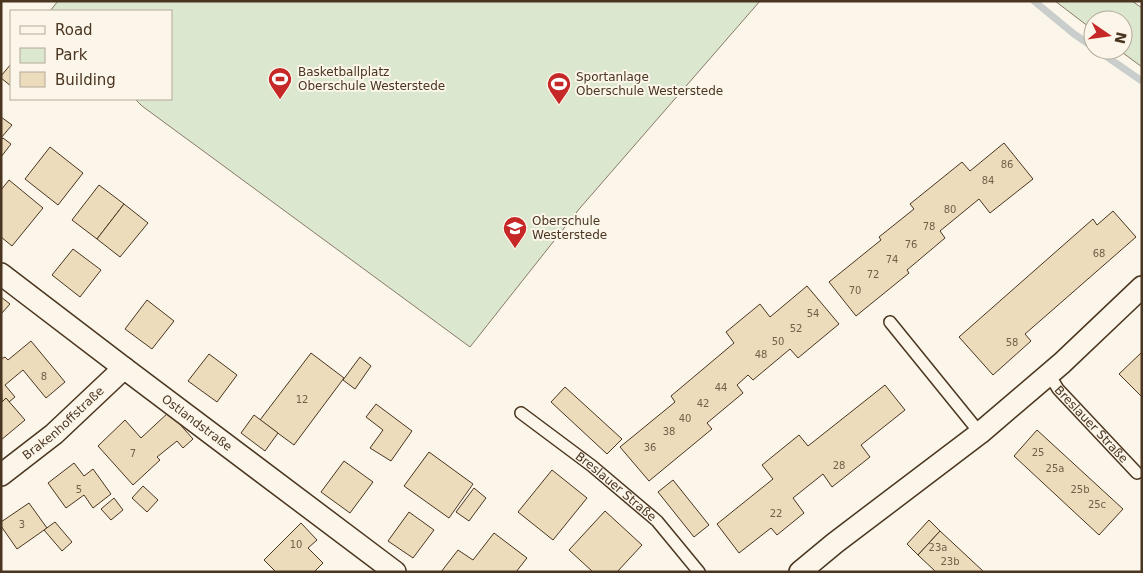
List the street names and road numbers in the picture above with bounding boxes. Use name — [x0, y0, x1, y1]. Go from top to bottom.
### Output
street label: Breslauer Straße — [1052, 383, 1131, 466]
street label: Brakenhoffstraße — [20, 384, 107, 463]
street label: Ostlandstraße — [159, 392, 235, 454]
street label: Breslauer Straße — [573, 449, 659, 524]

